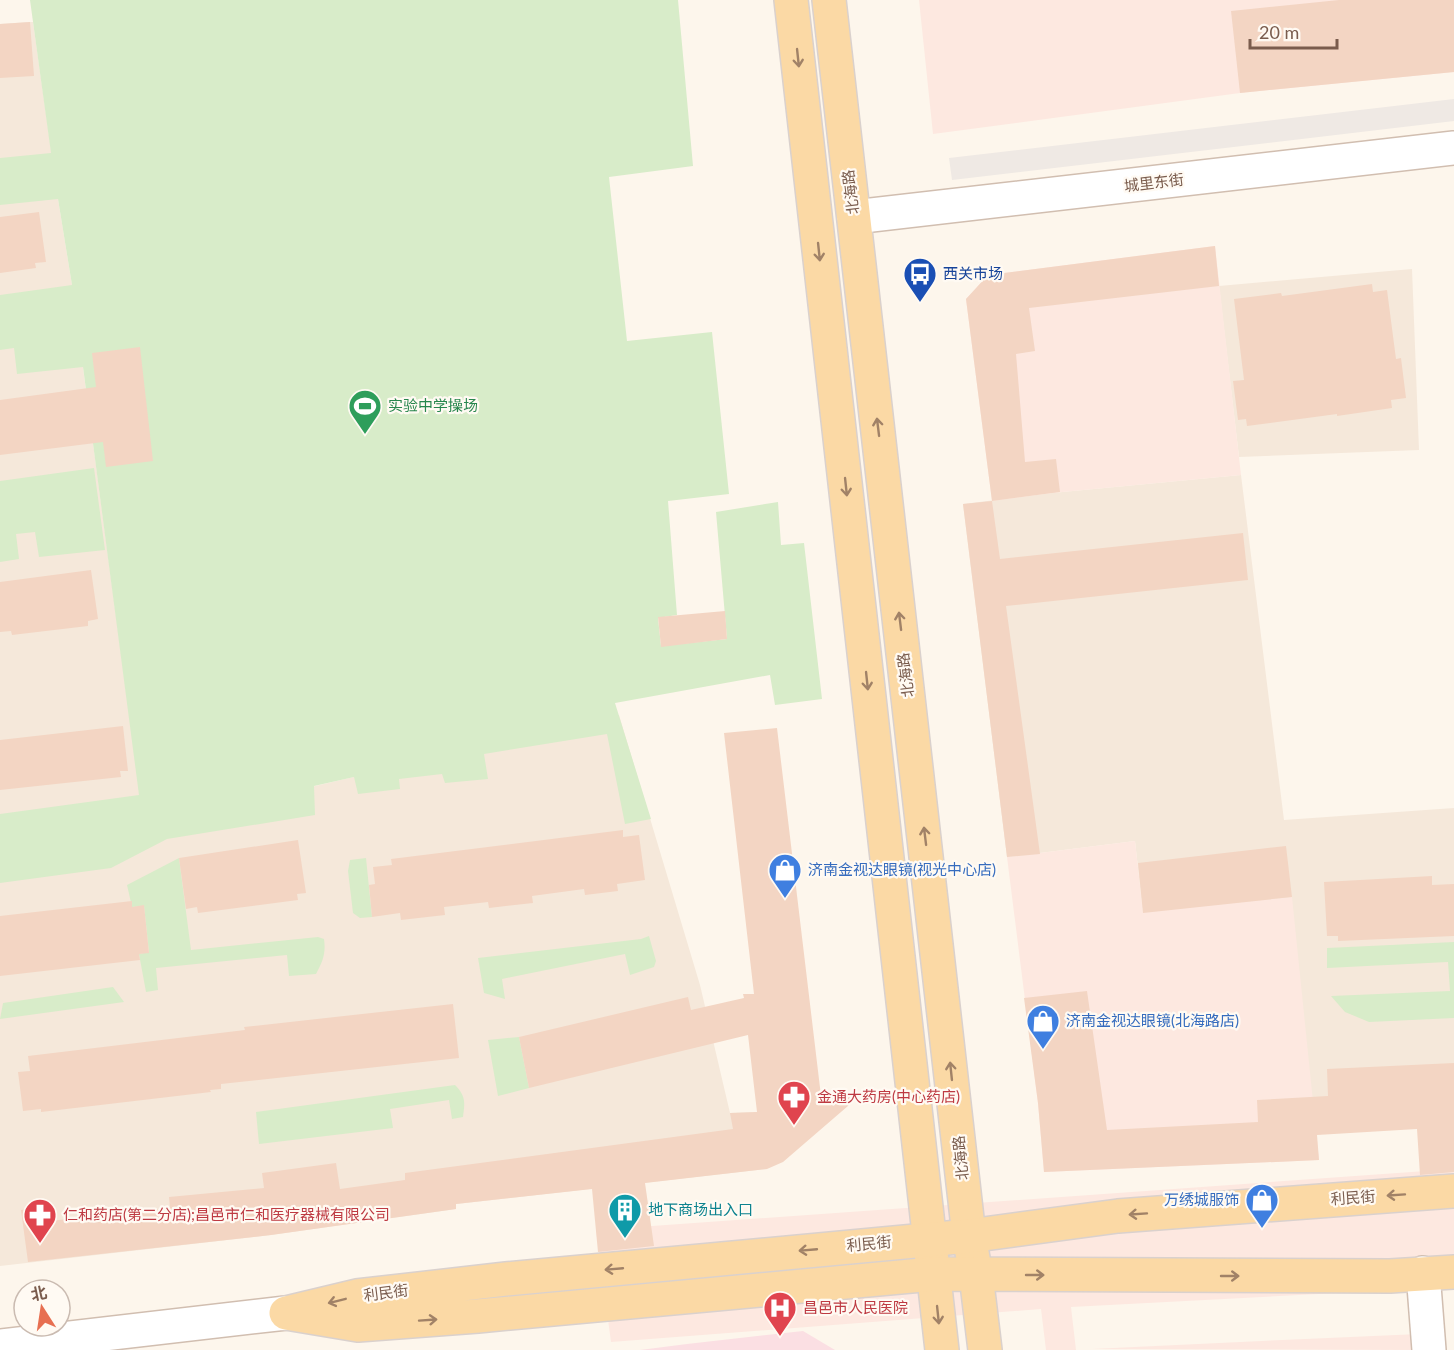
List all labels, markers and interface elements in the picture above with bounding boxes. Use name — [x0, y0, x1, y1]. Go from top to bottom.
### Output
scale bar — [1250, 12, 1337, 50]
text: 20 m — [1259, 21, 1299, 43]
one-way arrow — [793, 48, 804, 68]
street label: 北海路 — [838, 169, 862, 216]
street label: 城里东街 — [1123, 169, 1185, 195]
one-way arrow — [814, 241, 825, 261]
bus stop icon: 西关市场 — [902, 256, 938, 303]
place label: 西关市场 — [943, 264, 1003, 282]
sports icon: 实验中学操场 — [347, 388, 383, 435]
place label: 实验中学操场 — [388, 396, 478, 414]
one-way arrow — [872, 418, 883, 438]
one-way arrow — [841, 477, 852, 497]
one-way arrow — [894, 612, 905, 631]
street label: 北海路 — [893, 652, 917, 699]
one-way arrow — [862, 671, 873, 691]
one-way arrow — [919, 826, 930, 846]
shop icon: 济南金视达眼镜(视光中心店) — [767, 852, 803, 899]
place label: 济南金视达眼镜(视光中心店) — [808, 860, 996, 878]
shop icon: 济南金视达眼镜(北海路店) — [1025, 1003, 1061, 1050]
place label: 济南金视达眼镜(北海路店) — [1066, 1011, 1239, 1029]
one-way arrow — [945, 1062, 956, 1082]
pharmacy icon: 金通大药房(中心药店) — [776, 1079, 812, 1126]
place label: 金通大药房(中心药店) — [817, 1087, 960, 1105]
street label: 北海路 — [949, 1135, 971, 1181]
shop icon: 万绣城服饰 — [1244, 1182, 1280, 1229]
street label: 利民街 — [1330, 1186, 1376, 1208]
place label: 万绣城服饰 — [1164, 1190, 1239, 1208]
one-way arrow — [1386, 1190, 1406, 1201]
building icon: 地下商场出入口 — [607, 1192, 643, 1239]
pharmacy icon: 仁和药店(第二分店);昌邑市仁和医疗器械有限公司 — [22, 1197, 58, 1244]
place label: 地下商场出入口 — [648, 1200, 753, 1218]
place label: 仁和药店(第二分店);昌邑市仁和医疗器械有限公司 — [63, 1205, 390, 1223]
one-way arrow — [1129, 1209, 1149, 1220]
street label: 利民街 — [846, 1232, 892, 1254]
one-way arrow — [799, 1245, 819, 1256]
one-way arrow — [605, 1264, 625, 1275]
one-way arrow — [1024, 1269, 1044, 1281]
one-way arrow — [1219, 1270, 1239, 1282]
north arrow — [12, 1278, 72, 1338]
street label: 利民街 — [362, 1280, 409, 1304]
text: 北 — [29, 1282, 49, 1304]
hospital icon: 昌邑市人民医院 — [762, 1290, 798, 1337]
one-way arrow — [328, 1295, 347, 1307]
place label: 昌邑市人民医院 — [803, 1298, 908, 1316]
one-way arrow — [933, 1305, 944, 1325]
one-way arrow — [417, 1314, 437, 1325]

